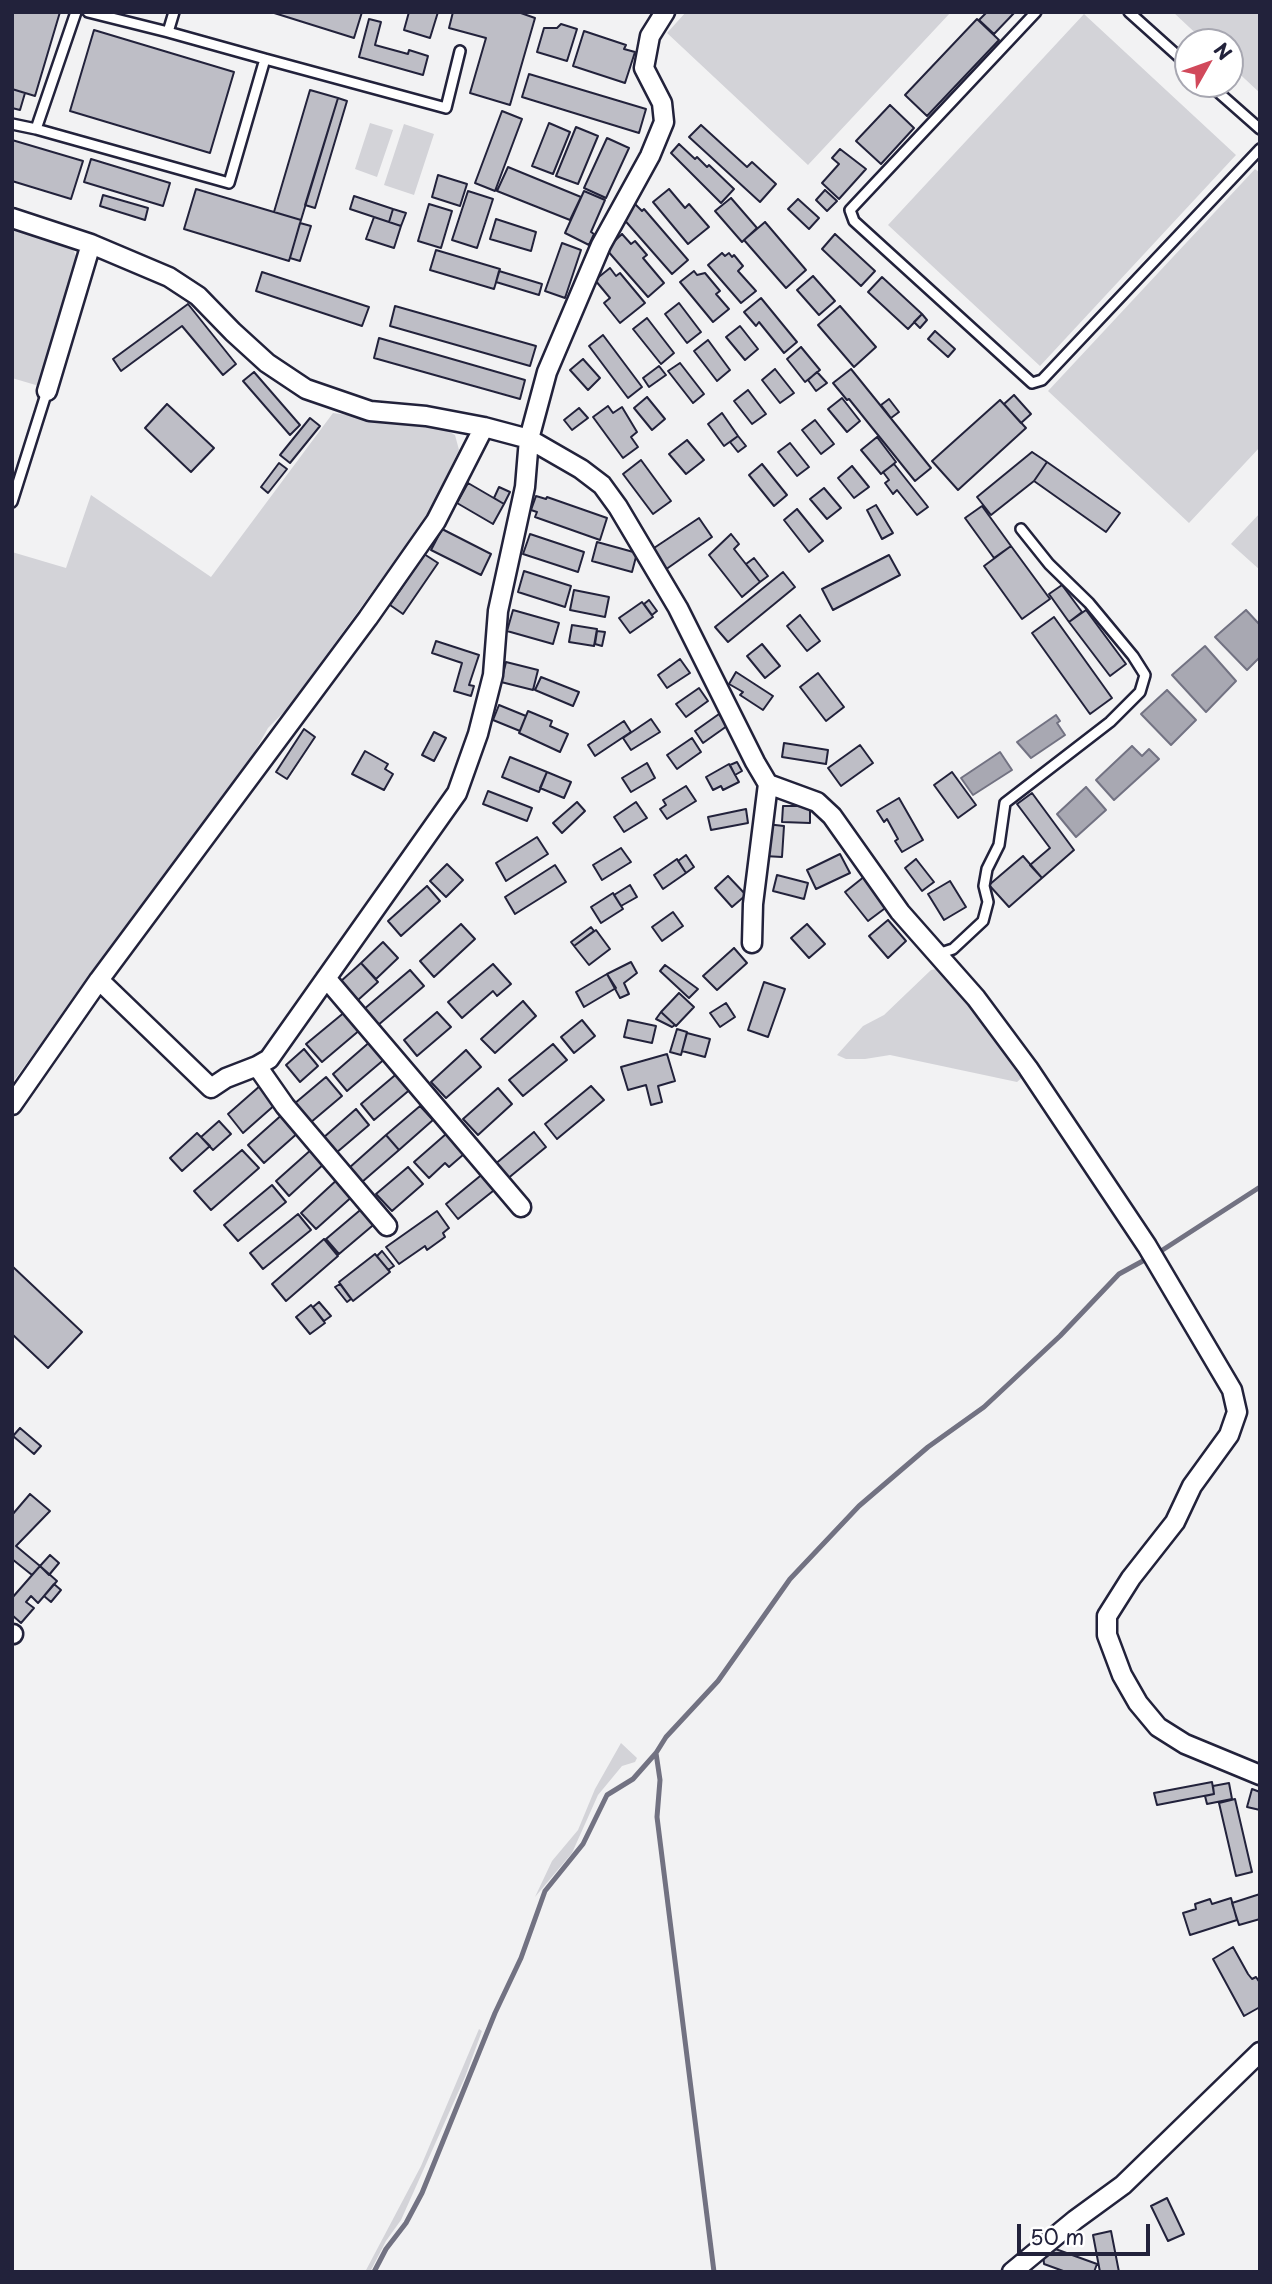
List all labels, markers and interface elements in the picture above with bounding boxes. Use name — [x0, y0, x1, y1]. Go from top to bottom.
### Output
north arrow — [1174, 28, 1244, 98]
text: N — [1208, 36, 1239, 66]
scale bar — [1020, 2210, 1153, 2254]
text: 50 m — [1030, 2220, 1084, 2252]

